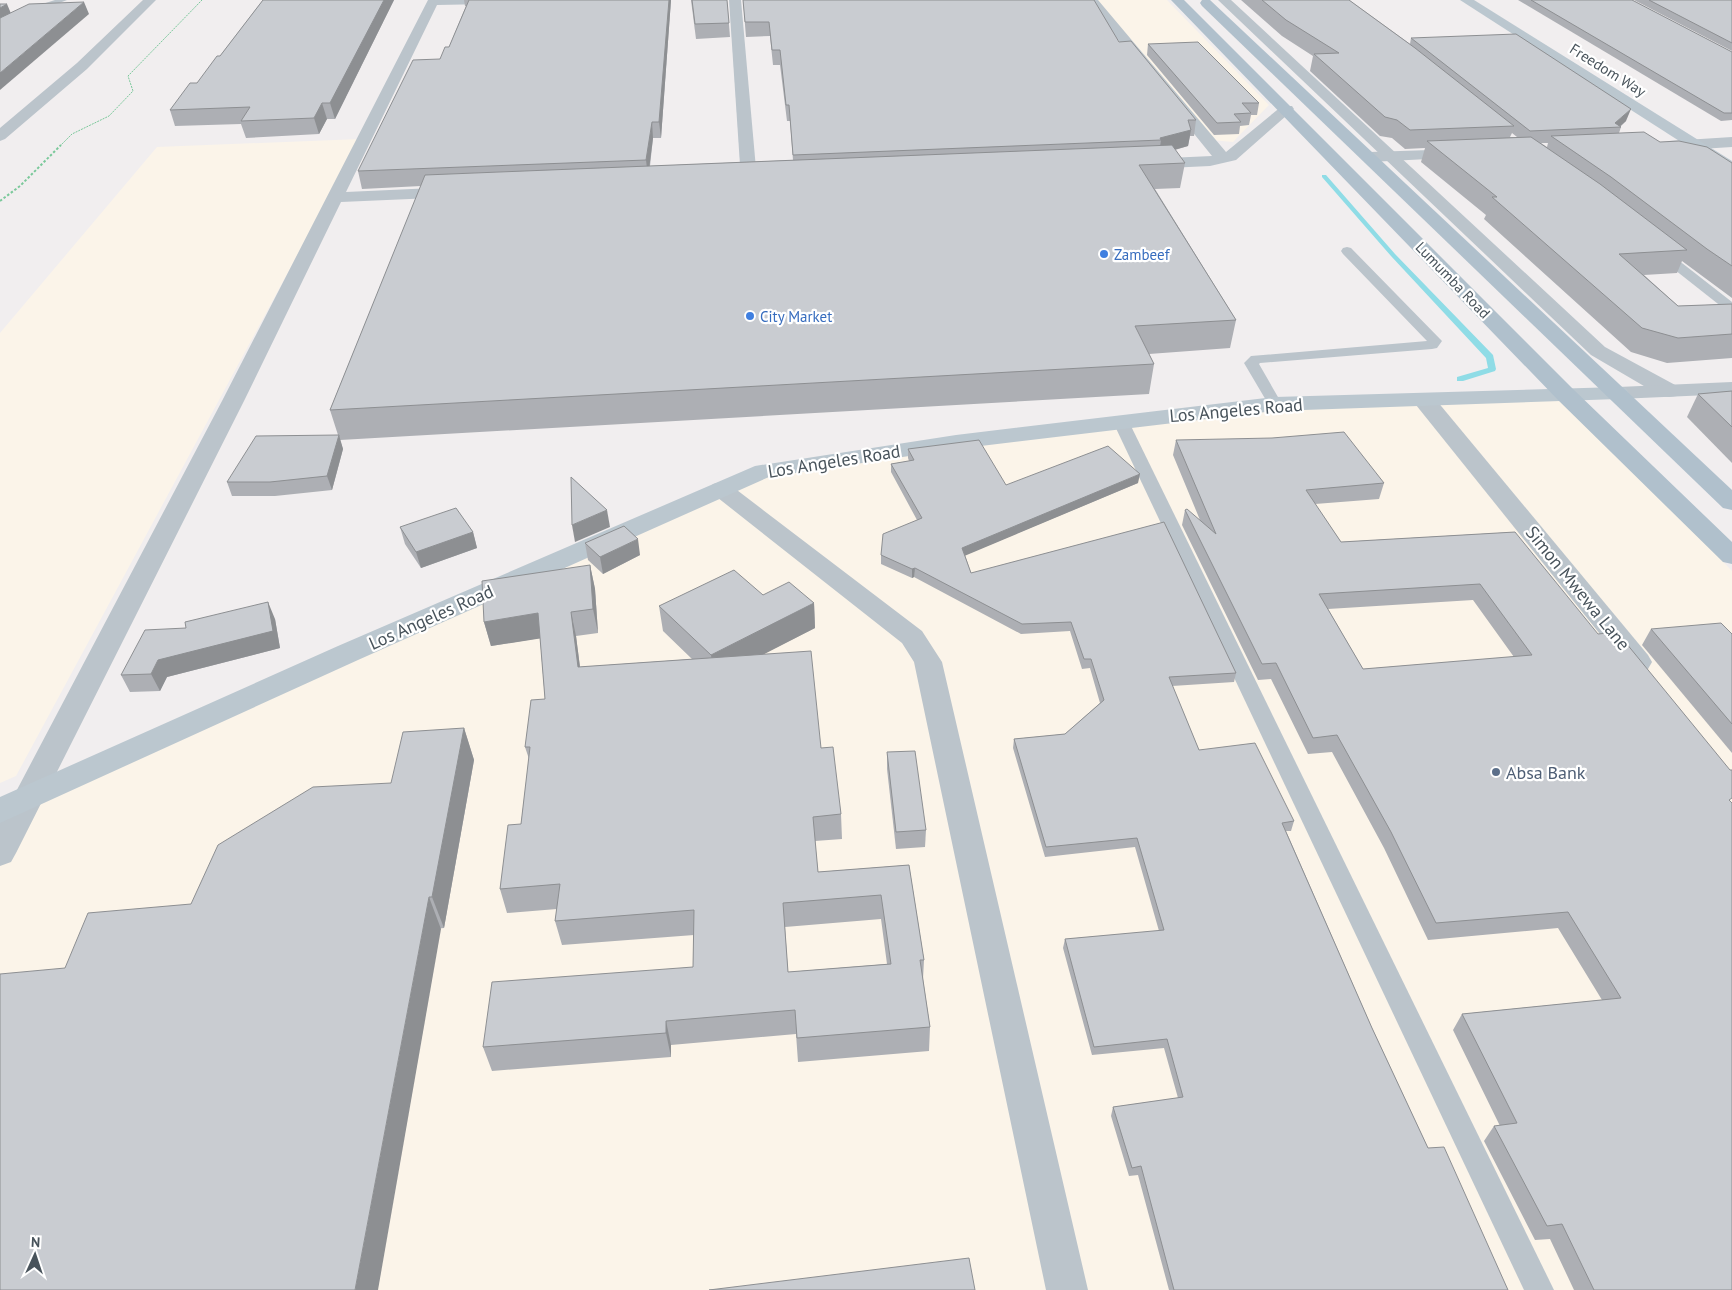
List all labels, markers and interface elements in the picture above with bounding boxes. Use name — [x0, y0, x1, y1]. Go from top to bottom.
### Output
street label: Freedom Way — [1566, 39, 1650, 101]
street label: Lumumba Road — [1412, 238, 1494, 322]
place label: Zambeef — [1114, 245, 1171, 264]
marker: Zambeef — [1098, 248, 1110, 260]
place label: City Market — [760, 307, 832, 326]
marker: City Market — [744, 310, 756, 322]
street label: Los Angeles Road — [1168, 393, 1304, 427]
street label: Los Angeles Road — [766, 439, 902, 483]
street label: Simon Mwewa Lane — [1521, 521, 1635, 655]
street label: Los Angeles Road — [365, 579, 497, 655]
place label: Absa Bank — [1506, 761, 1586, 784]
marker: Absa Bank — [1490, 766, 1502, 778]
north arrow — [10, 1230, 60, 1280]
text: N — [31, 1233, 41, 1251]

